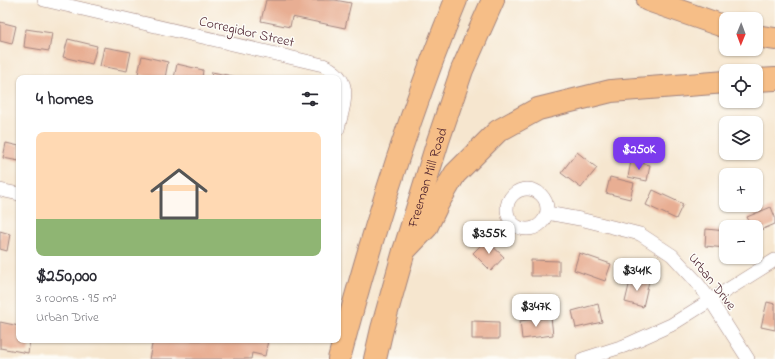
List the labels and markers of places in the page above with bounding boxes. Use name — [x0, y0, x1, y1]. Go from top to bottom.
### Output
pin: $250K — [611, 137, 667, 171]
pin: $355K — [461, 221, 517, 255]
pin: $341K — [609, 258, 665, 292]
pin: $347K — [508, 294, 564, 328]

